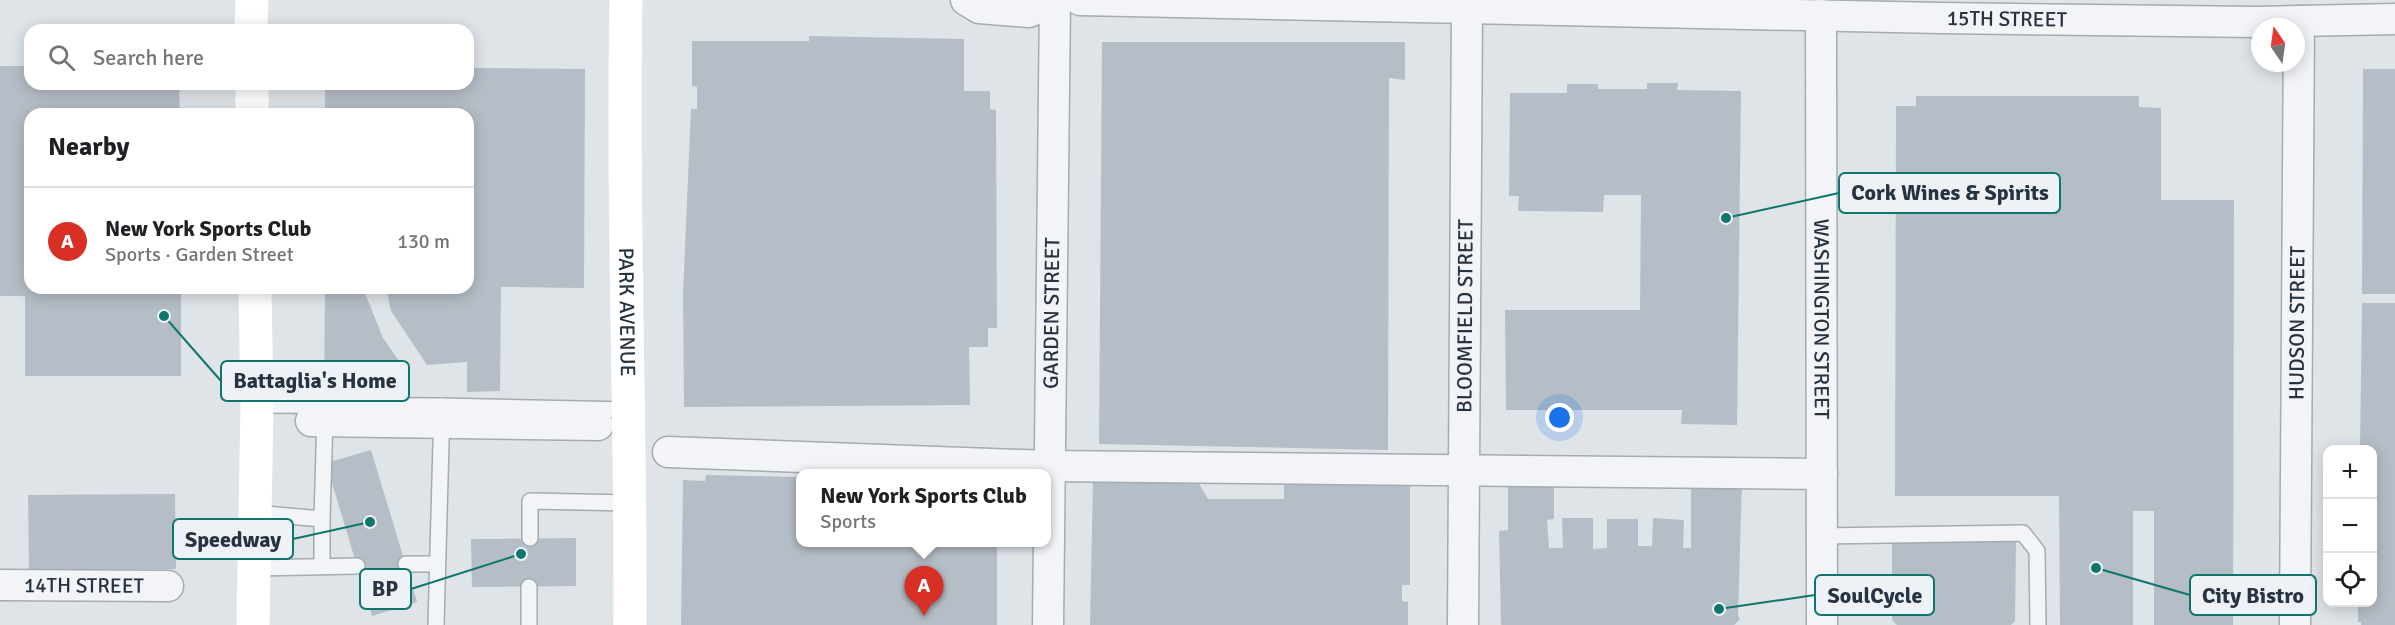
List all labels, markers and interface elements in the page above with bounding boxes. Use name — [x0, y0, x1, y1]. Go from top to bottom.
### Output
street label: 15TH STREET — [1947, 5, 2068, 33]
north arrow — [2251, 18, 2305, 72]
search box — [24, 24, 474, 90]
icon: search — [45, 41, 78, 74]
text: Search here — [93, 44, 204, 71]
text: Nearby — [48, 131, 129, 163]
callout: Cork Wines & Spirits — [1839, 173, 2060, 213]
text: Cork Wines & Spirits — [1851, 179, 2049, 206]
text: New York Sports Club — [105, 215, 311, 242]
street label: BLOOMFIELD STREET — [1451, 218, 1479, 413]
street label: WASHINGTON STREET — [1808, 219, 1835, 420]
text: A — [61, 229, 74, 254]
text: 130 m — [397, 229, 450, 254]
street label: GARDEN STREET — [1038, 236, 1065, 389]
text: Sports · Garden Street — [105, 242, 294, 267]
street label: HUDSON STREET — [2283, 245, 2311, 400]
street label: PARK AVENUE — [613, 247, 641, 377]
callout: Battaglia's Home — [221, 361, 409, 401]
text: Battaglia's Home — [233, 367, 397, 394]
your location — [1545, 403, 1574, 432]
map controls — [2323, 445, 2377, 607]
button: + — [2323, 445, 2377, 499]
popup — [796, 469, 1051, 547]
text: New York Sports Club — [820, 482, 1027, 509]
button: − — [2323, 499, 2377, 553]
text: Sports — [820, 509, 876, 534]
callout: Speedway — [173, 519, 293, 559]
text: Speedway — [185, 526, 281, 553]
button: locate — [2323, 553, 2377, 607]
pin: A — [904, 566, 944, 616]
callout: BP — [360, 569, 411, 609]
street label: 14TH STREET — [24, 572, 145, 599]
text: BP — [372, 575, 398, 602]
callout: SoulCycle — [1815, 575, 1934, 615]
callout: City Bistro — [2190, 575, 2316, 615]
text: SoulCycle — [1828, 582, 1922, 609]
text: City Bistro — [2202, 582, 2304, 609]

